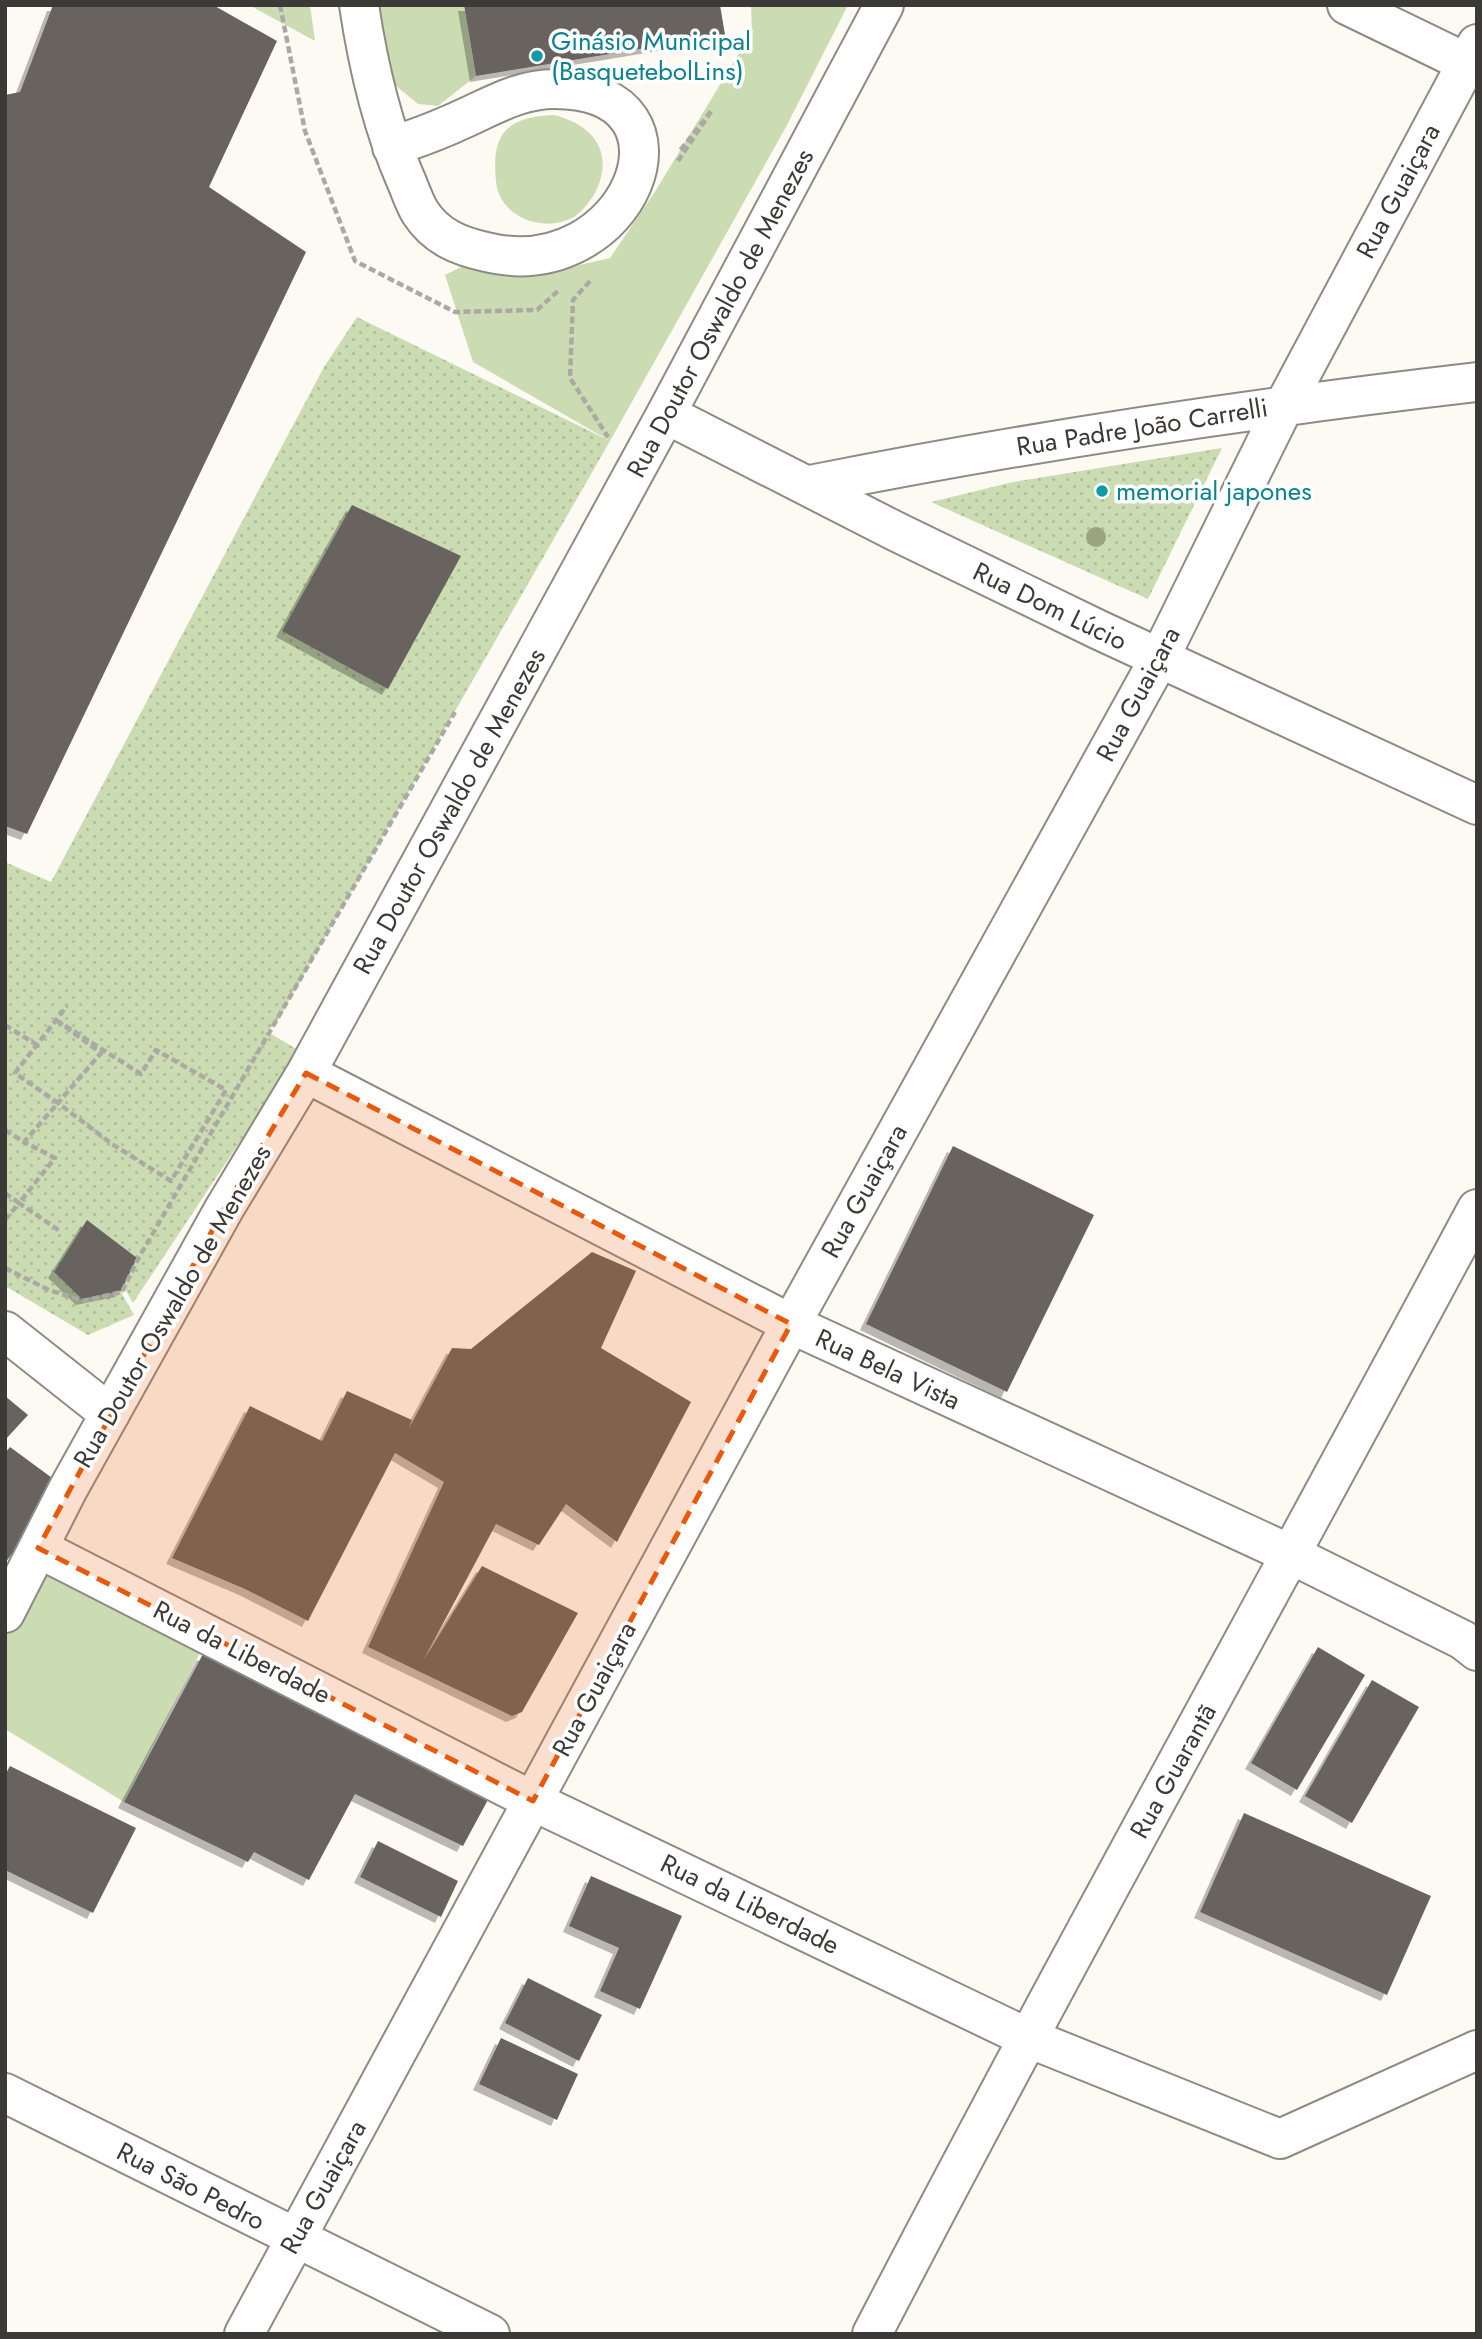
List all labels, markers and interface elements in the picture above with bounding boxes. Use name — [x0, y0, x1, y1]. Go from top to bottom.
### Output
place label: Ginásio Municipal (BasquetebolLins) — [551, 22, 751, 90]
marker: Ginásio Municipal (BasquetebolLins) — [529, 48, 545, 64]
street label: Rua Guaiçara — [1346, 117, 1450, 265]
street label: Rua Doutor Oswaldo de Menezes — [617, 142, 823, 484]
street label: Rua Padre João Carrelli — [1014, 388, 1270, 466]
place label: memorial japones — [1116, 472, 1312, 510]
marker: memorial japones — [1094, 483, 1110, 499]
street label: Rua Dom Lúcio — [967, 552, 1133, 660]
street label: Rua Guaiçara — [1086, 620, 1190, 768]
street label: Rua Doutor Oswaldo de Menezes — [343, 641, 555, 981]
street label: Rua Guaiçara — [812, 1117, 916, 1265]
street label: Rua Doutor Oswaldo de Menezes — [64, 1137, 280, 1475]
street label: Rua Bela Vista — [809, 1319, 967, 1419]
street label: Rua da Liberdade — [147, 1591, 337, 1713]
street label: Rua Guaiçara — [542, 1615, 646, 1763]
street label: Rua Guarantã — [1120, 1697, 1226, 1845]
street label: Rua da Liberdade — [654, 1844, 846, 1964]
street label: Rua Guaiçara — [271, 2113, 375, 2261]
street label: Rua São Pedro — [110, 2132, 272, 2240]

